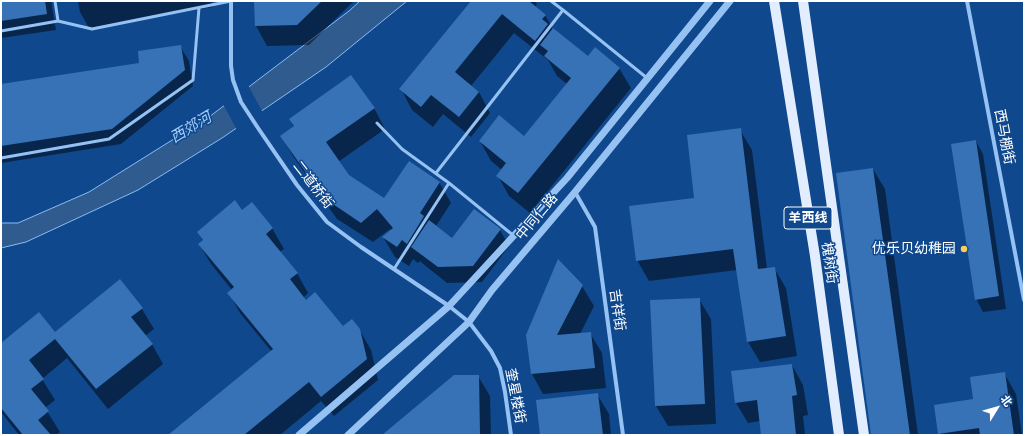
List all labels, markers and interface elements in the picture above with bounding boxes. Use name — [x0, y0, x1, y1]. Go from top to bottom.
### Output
street label: 西马棚街 — [990, 108, 1018, 166]
water label: 西郊河 — [167, 109, 215, 147]
street label: 二道桥街 — [289, 158, 337, 212]
street label: 中同仁路 — [513, 190, 561, 244]
road number: 羊西线 — [784, 207, 832, 229]
street label: 槐树街 — [818, 241, 840, 285]
place label: 优乐贝幼稚园 — [872, 241, 956, 257]
marker: 优乐贝幼稚园 — [959, 244, 969, 254]
street label: 吉祥街 — [606, 288, 628, 332]
street label: 奎星楼街 — [501, 367, 529, 425]
north arrow — [977, 388, 1017, 428]
text: 北 — [998, 392, 1015, 409]

